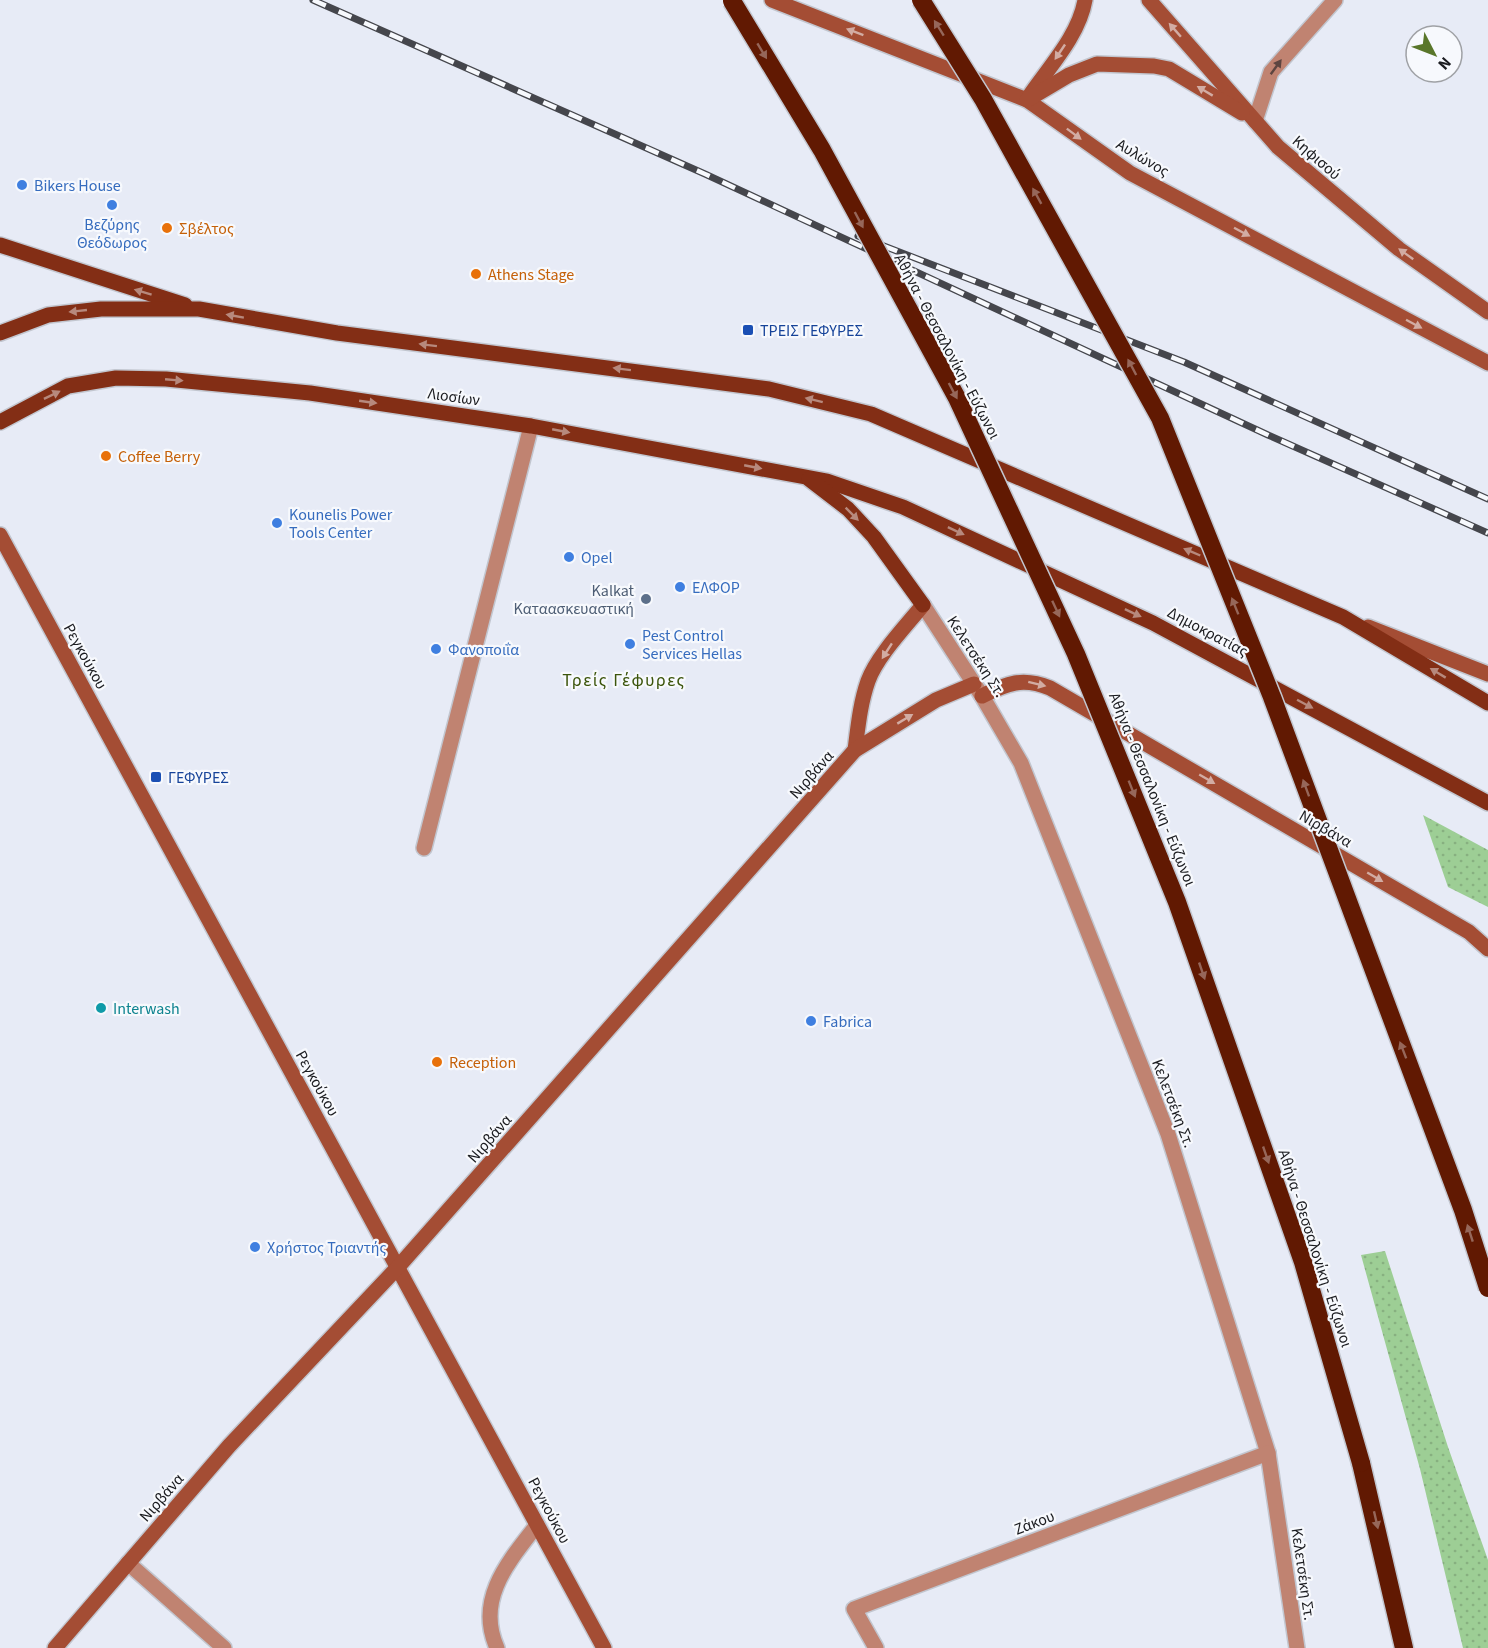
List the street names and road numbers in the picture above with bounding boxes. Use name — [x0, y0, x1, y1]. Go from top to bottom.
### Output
street label: Κηφισού — [1287, 130, 1346, 185]
street label: Αυλώνος — [1112, 133, 1173, 182]
street label: Αθήνα - Θεσσαλονίκη - Εύζωνοι — [889, 250, 1005, 443]
street label: Λιοσίων — [427, 382, 482, 412]
street label: Δημοκρατίας — [1164, 602, 1252, 662]
street label: Κελετσέκη Στ. — [942, 612, 1011, 702]
street label: Ρεγκούκου — [58, 620, 112, 693]
street label: Αθήνα - Θεσσαλονίκη - Εύζωνοι — [1103, 689, 1201, 889]
street label: Νιρβάνα — [785, 746, 839, 804]
street label: Νιρβάνα — [1295, 805, 1356, 853]
street label: Ρεγκούκου — [290, 1047, 344, 1120]
street label: Κελετσέκη Στ. — [1146, 1056, 1200, 1151]
street label: Νιρβάνα — [463, 1110, 517, 1168]
street label: Αθήνα - Θεσσαλονίκη - Εύζωνοι — [1273, 1146, 1357, 1350]
street label: Νιρβάνα — [135, 1469, 189, 1527]
street label: Ρεγκούκου — [522, 1473, 576, 1548]
street label: Ζάκου — [1011, 1505, 1058, 1541]
street label: Κελετσέκη Στ. — [1286, 1527, 1320, 1622]

